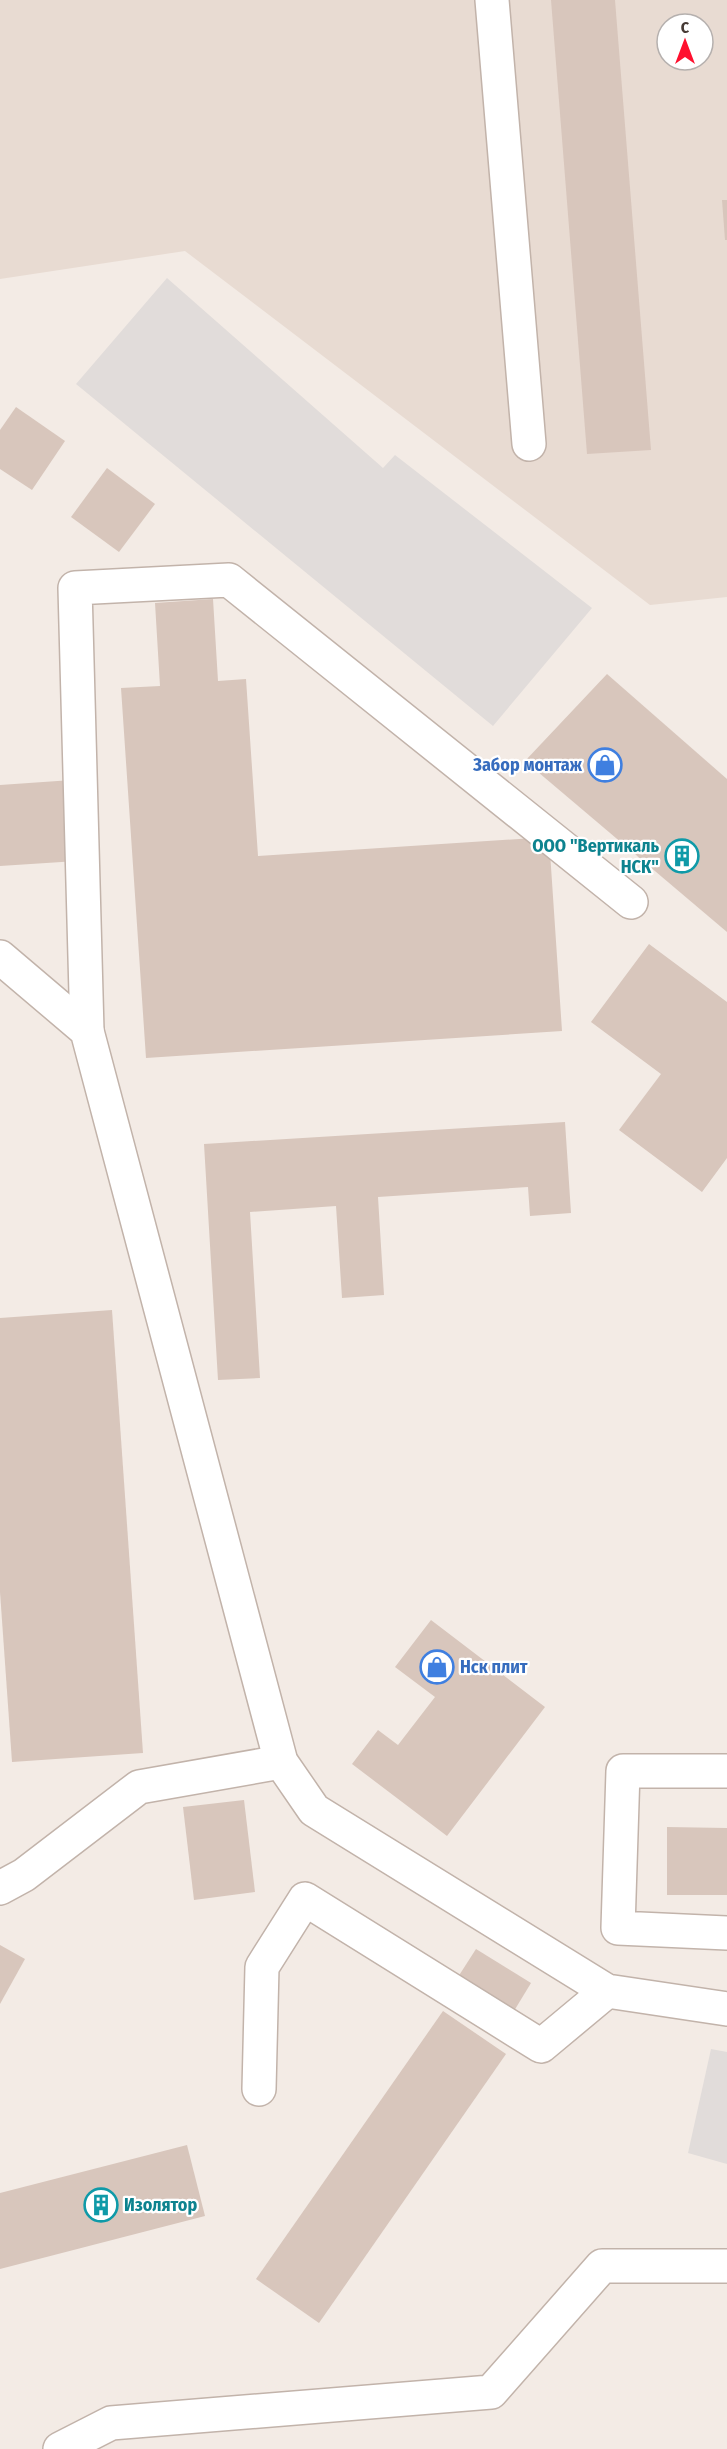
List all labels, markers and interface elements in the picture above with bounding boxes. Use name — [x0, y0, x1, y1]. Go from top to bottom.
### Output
north arrow — [655, 12, 715, 72]
text: С — [681, 18, 690, 37]
shop icon: Забор монтаж — [587, 747, 623, 783]
place label: Забор монтаж — [472, 754, 583, 776]
place label: ООО "Вертикаль НСК" — [532, 835, 659, 878]
building icon: ООО "Вертикаль НСК" — [664, 838, 700, 874]
shop icon: Нск плит — [419, 1649, 455, 1685]
place label: Нск плит — [460, 1656, 528, 1678]
building icon: Изолятор — [83, 2187, 119, 2223]
place label: Изолятор — [124, 2194, 197, 2216]

